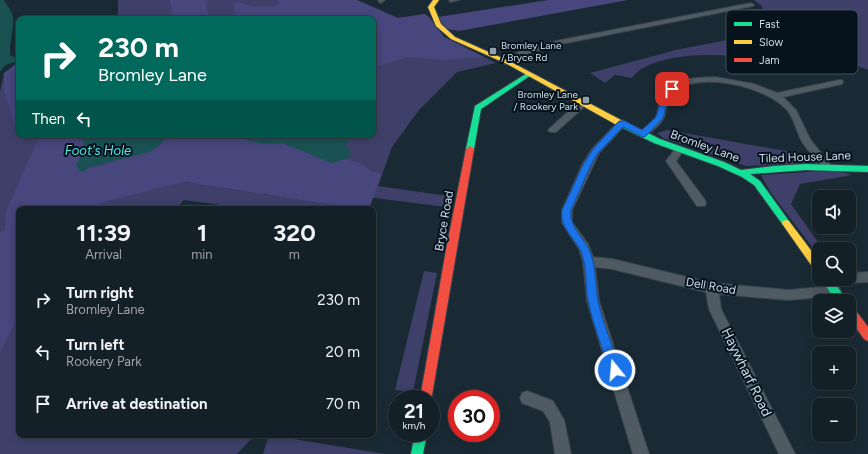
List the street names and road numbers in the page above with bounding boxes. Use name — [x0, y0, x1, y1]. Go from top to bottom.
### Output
street label: Bromley Lane — [669, 127, 742, 165]
street label: Tiled House Lane — [759, 148, 852, 166]
street label: Bryce Road — [432, 190, 456, 252]
street label: Dell Road — [685, 275, 737, 297]
street label: Haywharf Road — [718, 325, 775, 419]

